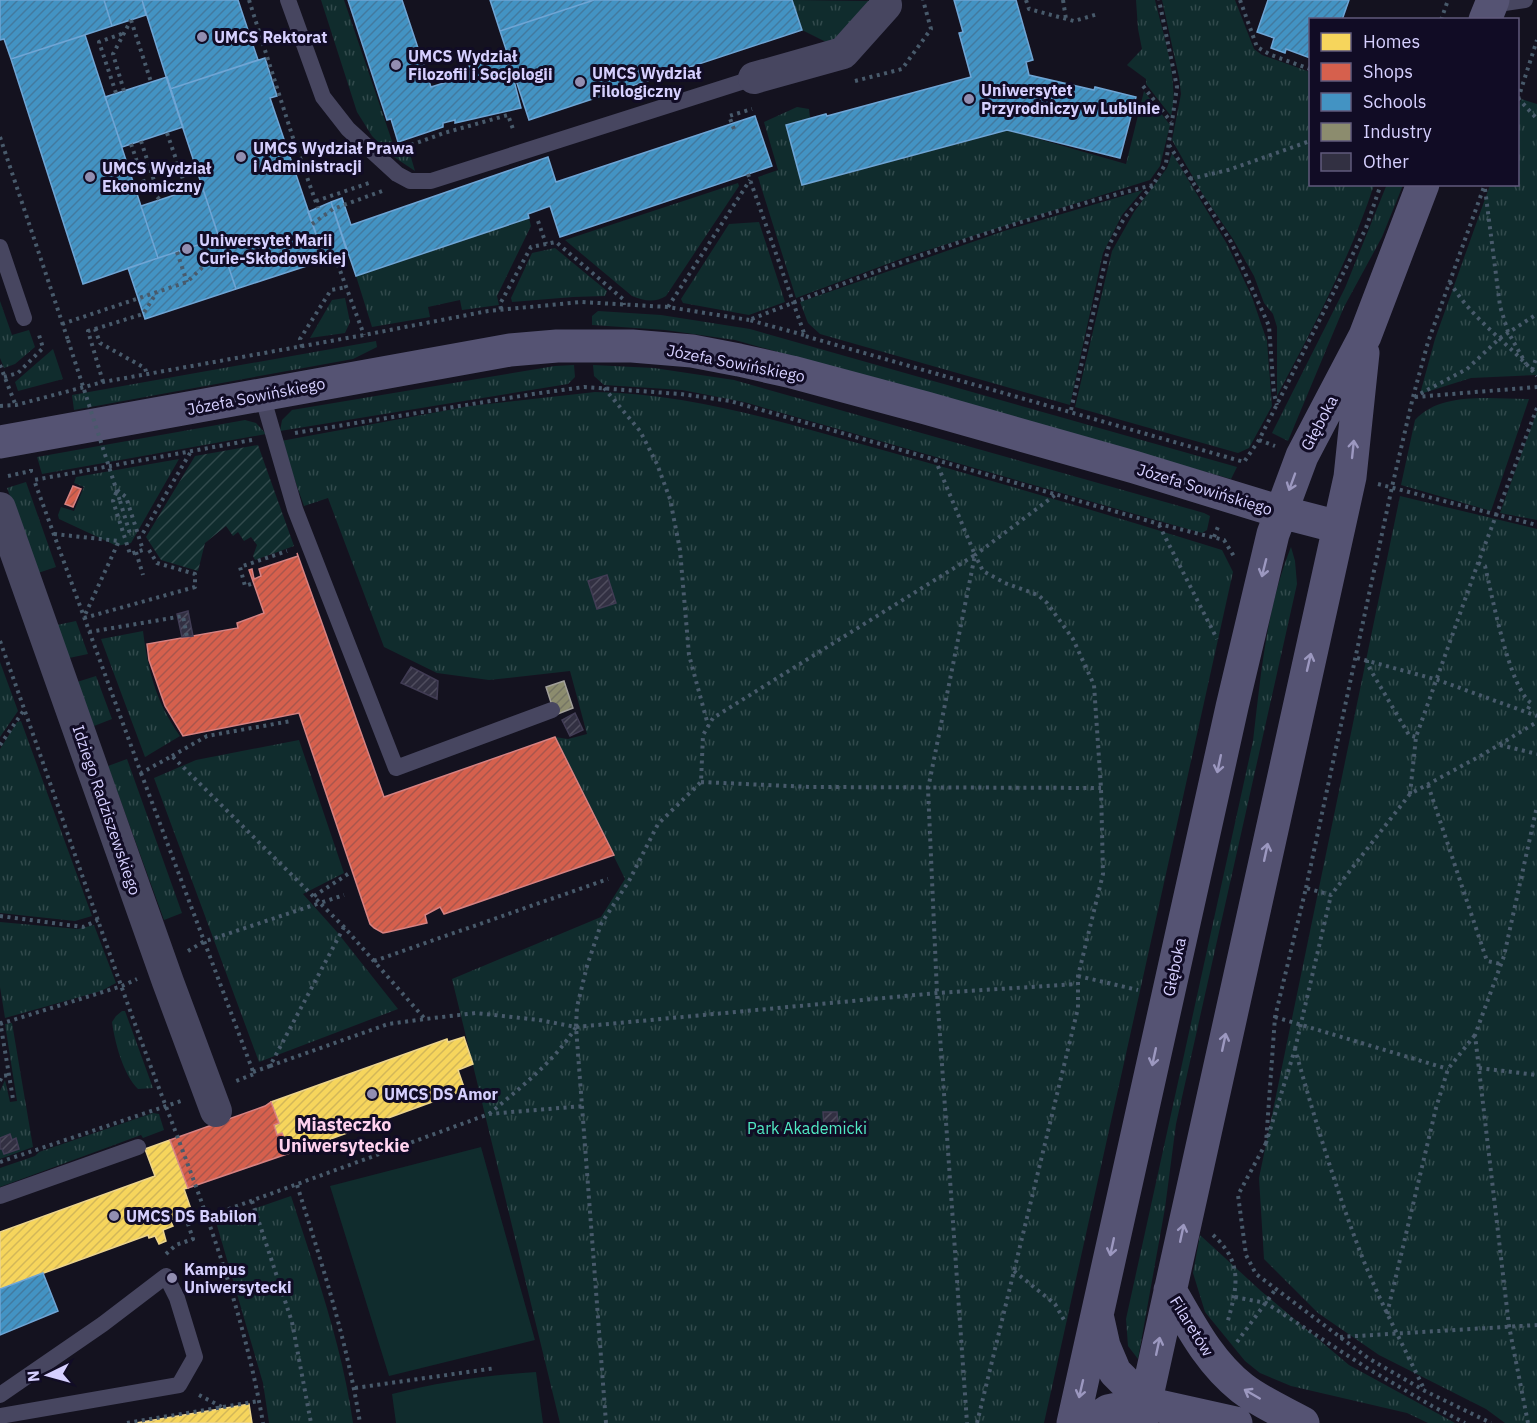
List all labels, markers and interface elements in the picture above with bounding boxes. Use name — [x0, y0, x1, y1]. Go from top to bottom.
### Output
legend — [1309, 18, 1519, 186]
place label: UMCS Rektorat — [214, 27, 327, 47]
marker: UMCS Rektorat — [195, 30, 209, 44]
text: Homes — [1363, 30, 1420, 53]
place label: UMCS Wydział Filozofii i Socjologii — [408, 46, 553, 84]
marker: UMCS Wydział Filozofii i Socjologii — [389, 58, 403, 72]
text: Shops — [1363, 60, 1413, 83]
place label: UMCS Wydział Filologiczny — [592, 63, 702, 101]
marker: UMCS Wydział Filologiczny — [573, 75, 587, 89]
place label: Uniwersytet Przyrodniczy w Lublinie — [981, 80, 1160, 118]
text: Schools — [1363, 90, 1427, 113]
marker: Uniwersytet Przyrodniczy w Lublinie — [962, 92, 976, 106]
text: Industry — [1363, 120, 1432, 143]
place label: UMCS Wydział Prawa i Administracji — [253, 138, 414, 176]
marker: UMCS Wydział Prawa i Administracji — [234, 150, 248, 164]
text: Other — [1363, 150, 1409, 173]
place label: UMCS Wydział Ekonomiczny — [102, 158, 212, 196]
marker: UMCS Wydział Ekonomiczny — [83, 170, 97, 184]
place label: Uniwersytet Marii Curie-Skłodowskiej — [199, 230, 346, 268]
marker: Uniwersytet Marii Curie-Skłodowskiej — [180, 242, 194, 256]
street label: Józefa Sowińskiego — [665, 340, 807, 386]
street label: Józefa Sowińskiego — [185, 373, 327, 419]
street label: Głęboka — [1296, 392, 1342, 454]
one-way arrow — [1348, 439, 1359, 459]
street label: Józefa Sowińskiego — [1135, 459, 1275, 519]
one-way arrow — [1286, 472, 1297, 491]
one-way arrow — [1257, 558, 1269, 577]
one-way arrow — [1303, 653, 1315, 672]
street label: Idziego Radziszewskiego — [69, 722, 146, 898]
one-way arrow — [1213, 754, 1225, 773]
one-way arrow — [1261, 843, 1272, 862]
street label: Głęboka — [1158, 935, 1190, 998]
one-way arrow — [1219, 1033, 1230, 1053]
one-way arrow — [1148, 1047, 1160, 1066]
place label: UMCS DS Amor — [384, 1084, 499, 1104]
marker: UMCS DS Amor — [365, 1087, 379, 1101]
district label: Miasteczko Uniwersyteckie — [278, 1113, 410, 1157]
park label: Park Akademicki — [747, 1118, 867, 1138]
place label: UMCS DS Babilon — [126, 1206, 257, 1226]
marker: UMCS DS Babilon — [107, 1209, 121, 1223]
one-way arrow — [1177, 1224, 1188, 1243]
one-way arrow — [1106, 1237, 1118, 1256]
place label: Kampus Uniwersytecki — [184, 1259, 292, 1297]
marker: Kampus Uniwersytecki — [165, 1271, 179, 1285]
street label: Filaretów — [1166, 1292, 1218, 1360]
one-way arrow — [1153, 1337, 1164, 1357]
north arrow — [18, 1345, 78, 1405]
text: N — [23, 1370, 44, 1383]
one-way arrow — [1074, 1380, 1086, 1399]
one-way arrow — [1244, 1388, 1261, 1400]

